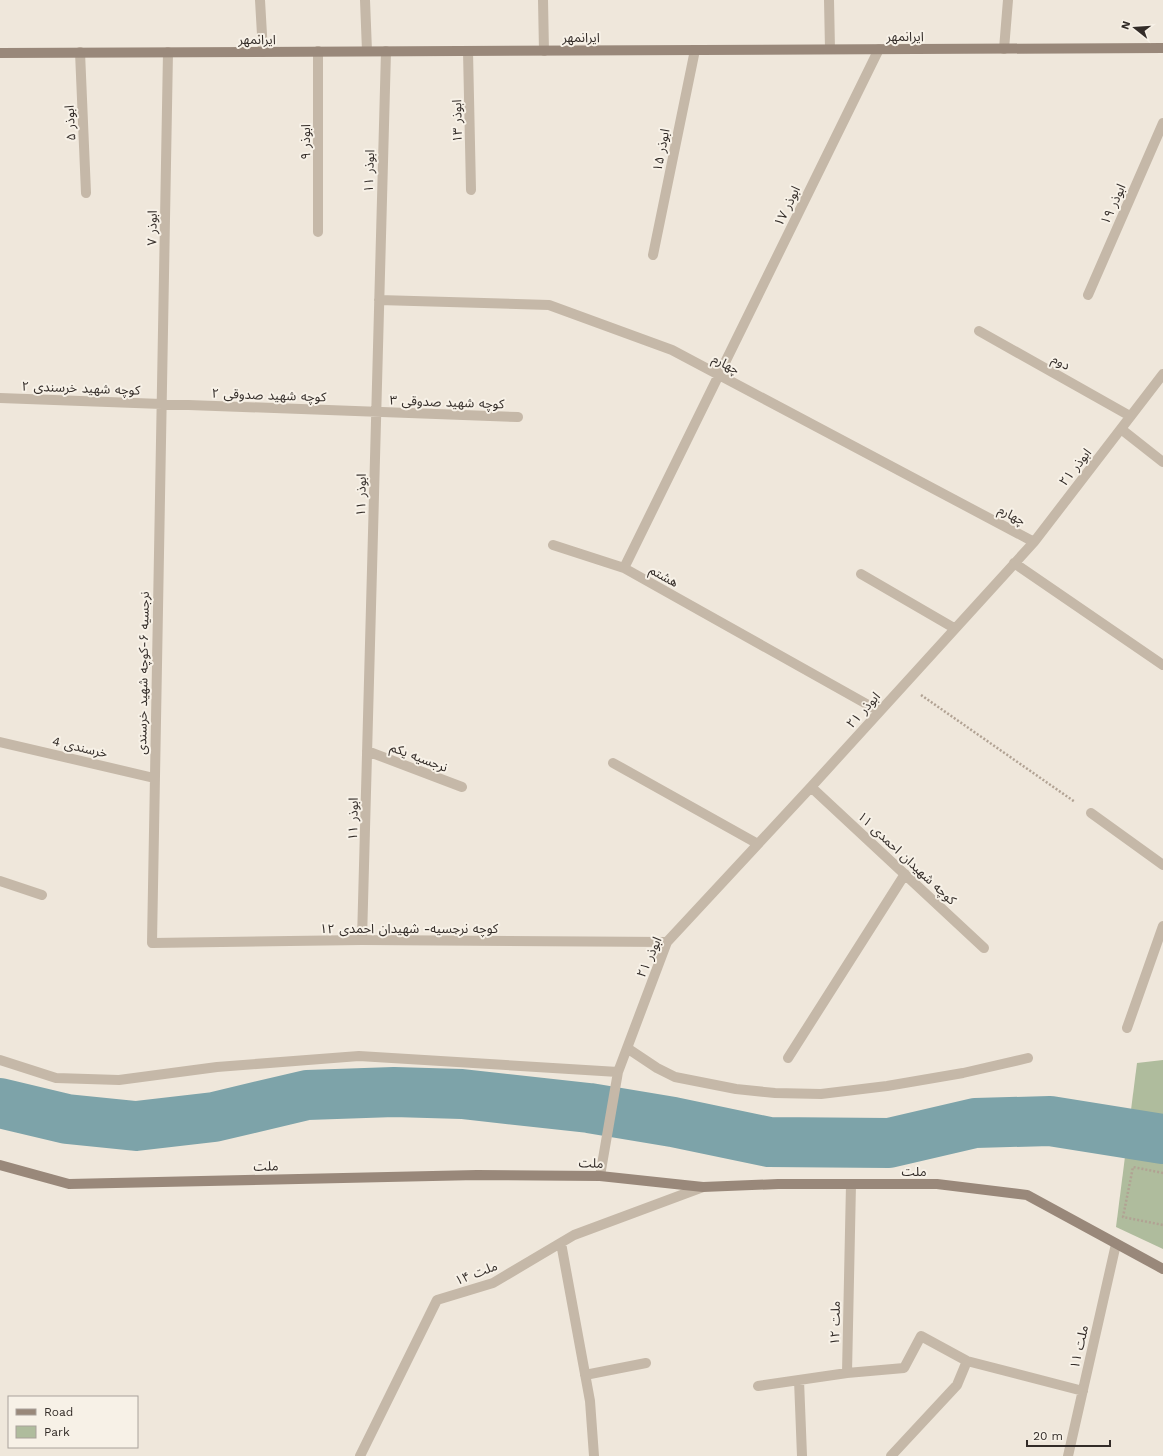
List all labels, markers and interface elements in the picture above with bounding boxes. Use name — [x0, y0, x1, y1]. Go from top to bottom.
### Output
north arrow — [1115, 8, 1155, 48]
text: N — [1119, 19, 1133, 31]
street label: ایرانمهر — [885, 29, 924, 45]
street label: ایرانمهر — [561, 30, 600, 46]
street label: ایرانمهر — [237, 32, 276, 48]
street label: ۱۳ ابوذر — [449, 99, 465, 143]
street label: ۵ ابوذر — [62, 105, 78, 141]
street label: ۹ ابوذر — [298, 124, 313, 160]
street label: ۱۵ ابوذر — [650, 127, 673, 173]
street label: ابوذر ۱۱ — [361, 149, 377, 193]
street label: ابوذر ۱۹ — [1097, 181, 1129, 227]
street label: ۱۷ ابوذر — [771, 183, 803, 229]
street label: ۷ ابوذر — [144, 210, 160, 246]
street label: چهارم — [709, 351, 742, 379]
street label: دوم — [1048, 351, 1073, 375]
street label: کوچه شهید خرسندی ۲ — [21, 378, 141, 400]
street label: کوچه شهید صدوقی ۲ — [211, 386, 327, 407]
street label: کوچه شهید صدوقی ۳ — [389, 393, 505, 414]
street label: ۲۱ ابوذر — [1056, 445, 1094, 489]
street label: ابوذر ۱۱ — [353, 473, 369, 517]
street label: چهارم — [995, 502, 1028, 530]
street label: هشتم — [645, 562, 681, 593]
street label: نرجسیه ۶-کوچه شهید خرسندی — [134, 591, 154, 755]
street label: ۲۱ ابوذر — [843, 689, 883, 731]
street label: خرسندی 4 — [51, 733, 109, 762]
street label: نرجسیه یکم — [387, 739, 450, 778]
street label: ابوذر ۱۱ — [345, 797, 361, 841]
street label: کوچه شهیدان احمدی ۱۱ — [853, 808, 960, 909]
street label: کوچه نرجسیه- شهیدان احمدی ۱۲ — [320, 921, 499, 938]
street label: ۲۱ ابوذر — [633, 934, 665, 980]
street label: ملت — [578, 1155, 604, 1171]
street label: ملت — [253, 1158, 279, 1174]
street label: ملت — [902, 1164, 927, 1179]
street label: ۱۴ ملت — [453, 1258, 500, 1288]
street label: ۱۲ ملت — [827, 1301, 843, 1345]
street label: ۱۱ ملت — [1067, 1324, 1091, 1370]
legend — [8, 1396, 138, 1448]
text: Road — [44, 1405, 73, 1419]
scale bar — [1027, 1422, 1110, 1448]
text: Park — [44, 1425, 70, 1439]
text: 20 m — [1033, 1429, 1063, 1443]

